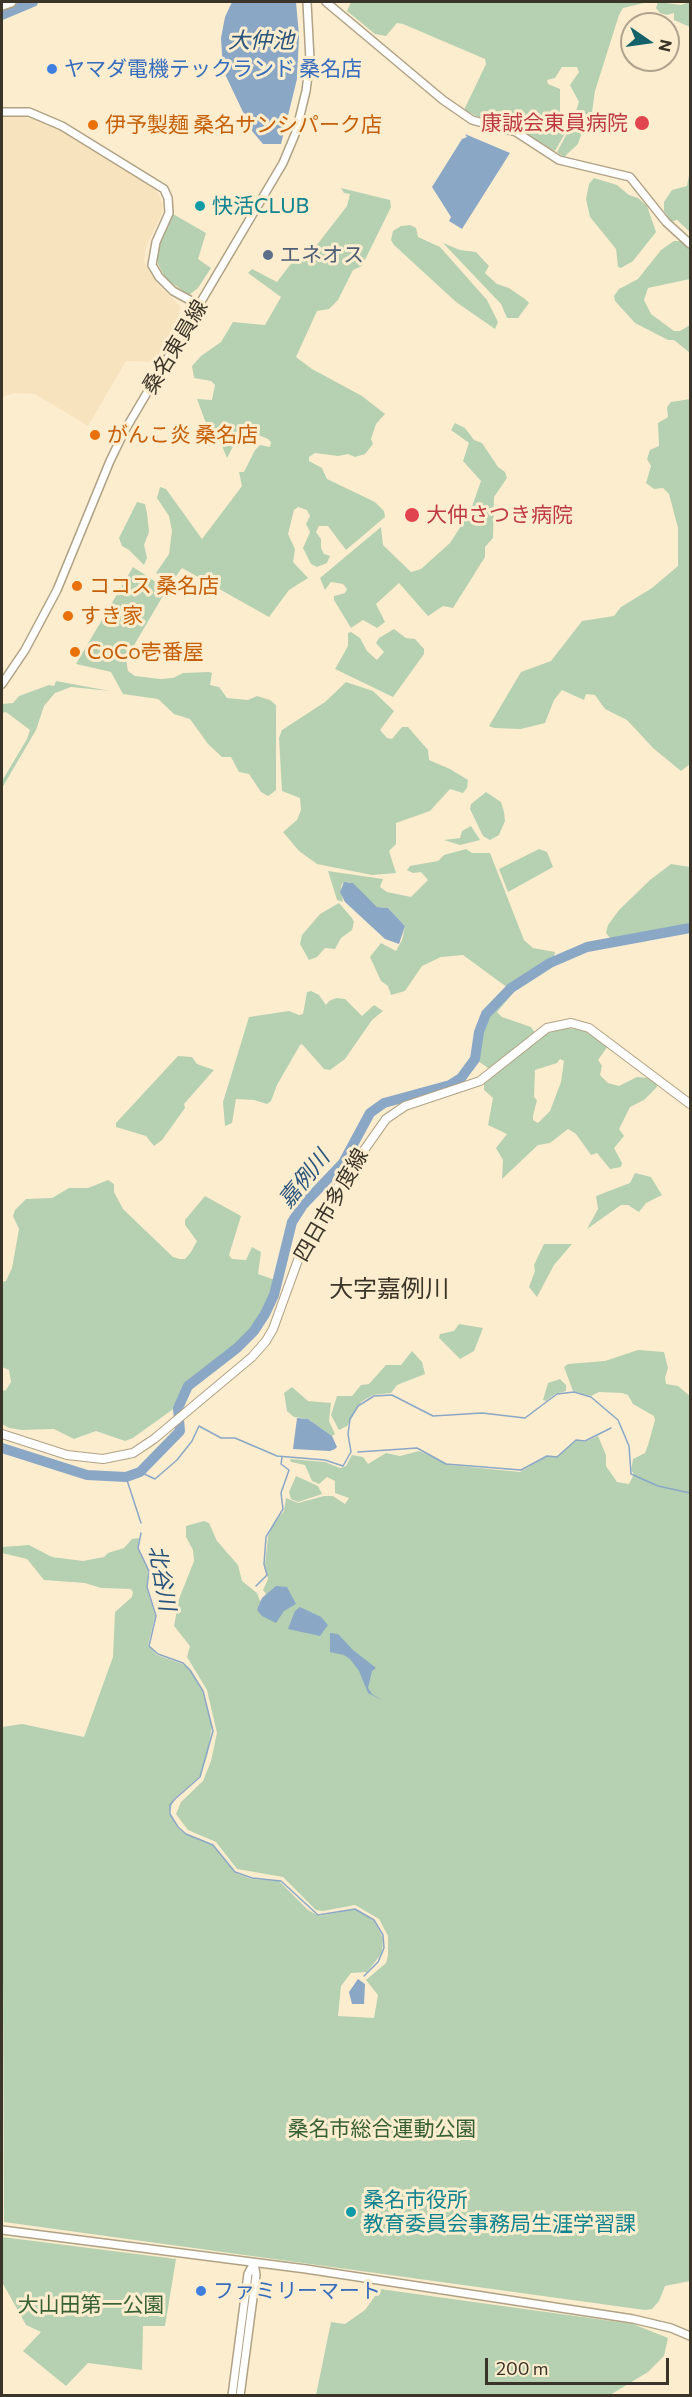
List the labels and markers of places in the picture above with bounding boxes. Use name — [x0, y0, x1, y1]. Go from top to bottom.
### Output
place label: ヤマダ電機テックランド 桑名店 — [64, 56, 362, 82]
marker: ヤマダ電機テックランド 桑名店 — [45, 62, 59, 76]
place label: 康誠会東員病院 — [481, 110, 628, 136]
place label: 伊予製麺 桑名サンシパーク店 — [105, 112, 382, 138]
marker: 康誠会東員病院 — [633, 114, 651, 132]
marker: 伊予製麺 桑名サンシパーク店 — [86, 118, 100, 132]
place label: 快活CLUB — [212, 193, 309, 219]
marker: 快活CLUB — [193, 199, 207, 213]
place label: エネオス — [280, 242, 364, 268]
marker: エネオス — [261, 248, 275, 262]
place label: がんこ炎 桑名店 — [107, 422, 258, 448]
marker: がんこ炎 桑名店 — [88, 428, 102, 442]
place label: 大仲さつき病院 — [426, 502, 573, 528]
marker: 大仲さつき病院 — [403, 506, 421, 524]
place label: ココス 桑名店 — [89, 573, 219, 599]
marker: ココス 桑名店 — [70, 579, 84, 593]
place label: すき家 — [80, 603, 143, 629]
marker: すき家 — [61, 609, 75, 623]
place label: CoCo壱番屋 — [87, 639, 204, 665]
marker: CoCo壱番屋 — [68, 645, 82, 659]
place label: 桑名市役所 教育委員会事務局生涯学習課 — [363, 2187, 636, 2237]
marker: 桑名市役所 教育委員会事務局生涯学習課 — [344, 2205, 358, 2219]
place label: ファミリーマート — [213, 2278, 381, 2304]
marker: ファミリーマート — [194, 2284, 208, 2298]

